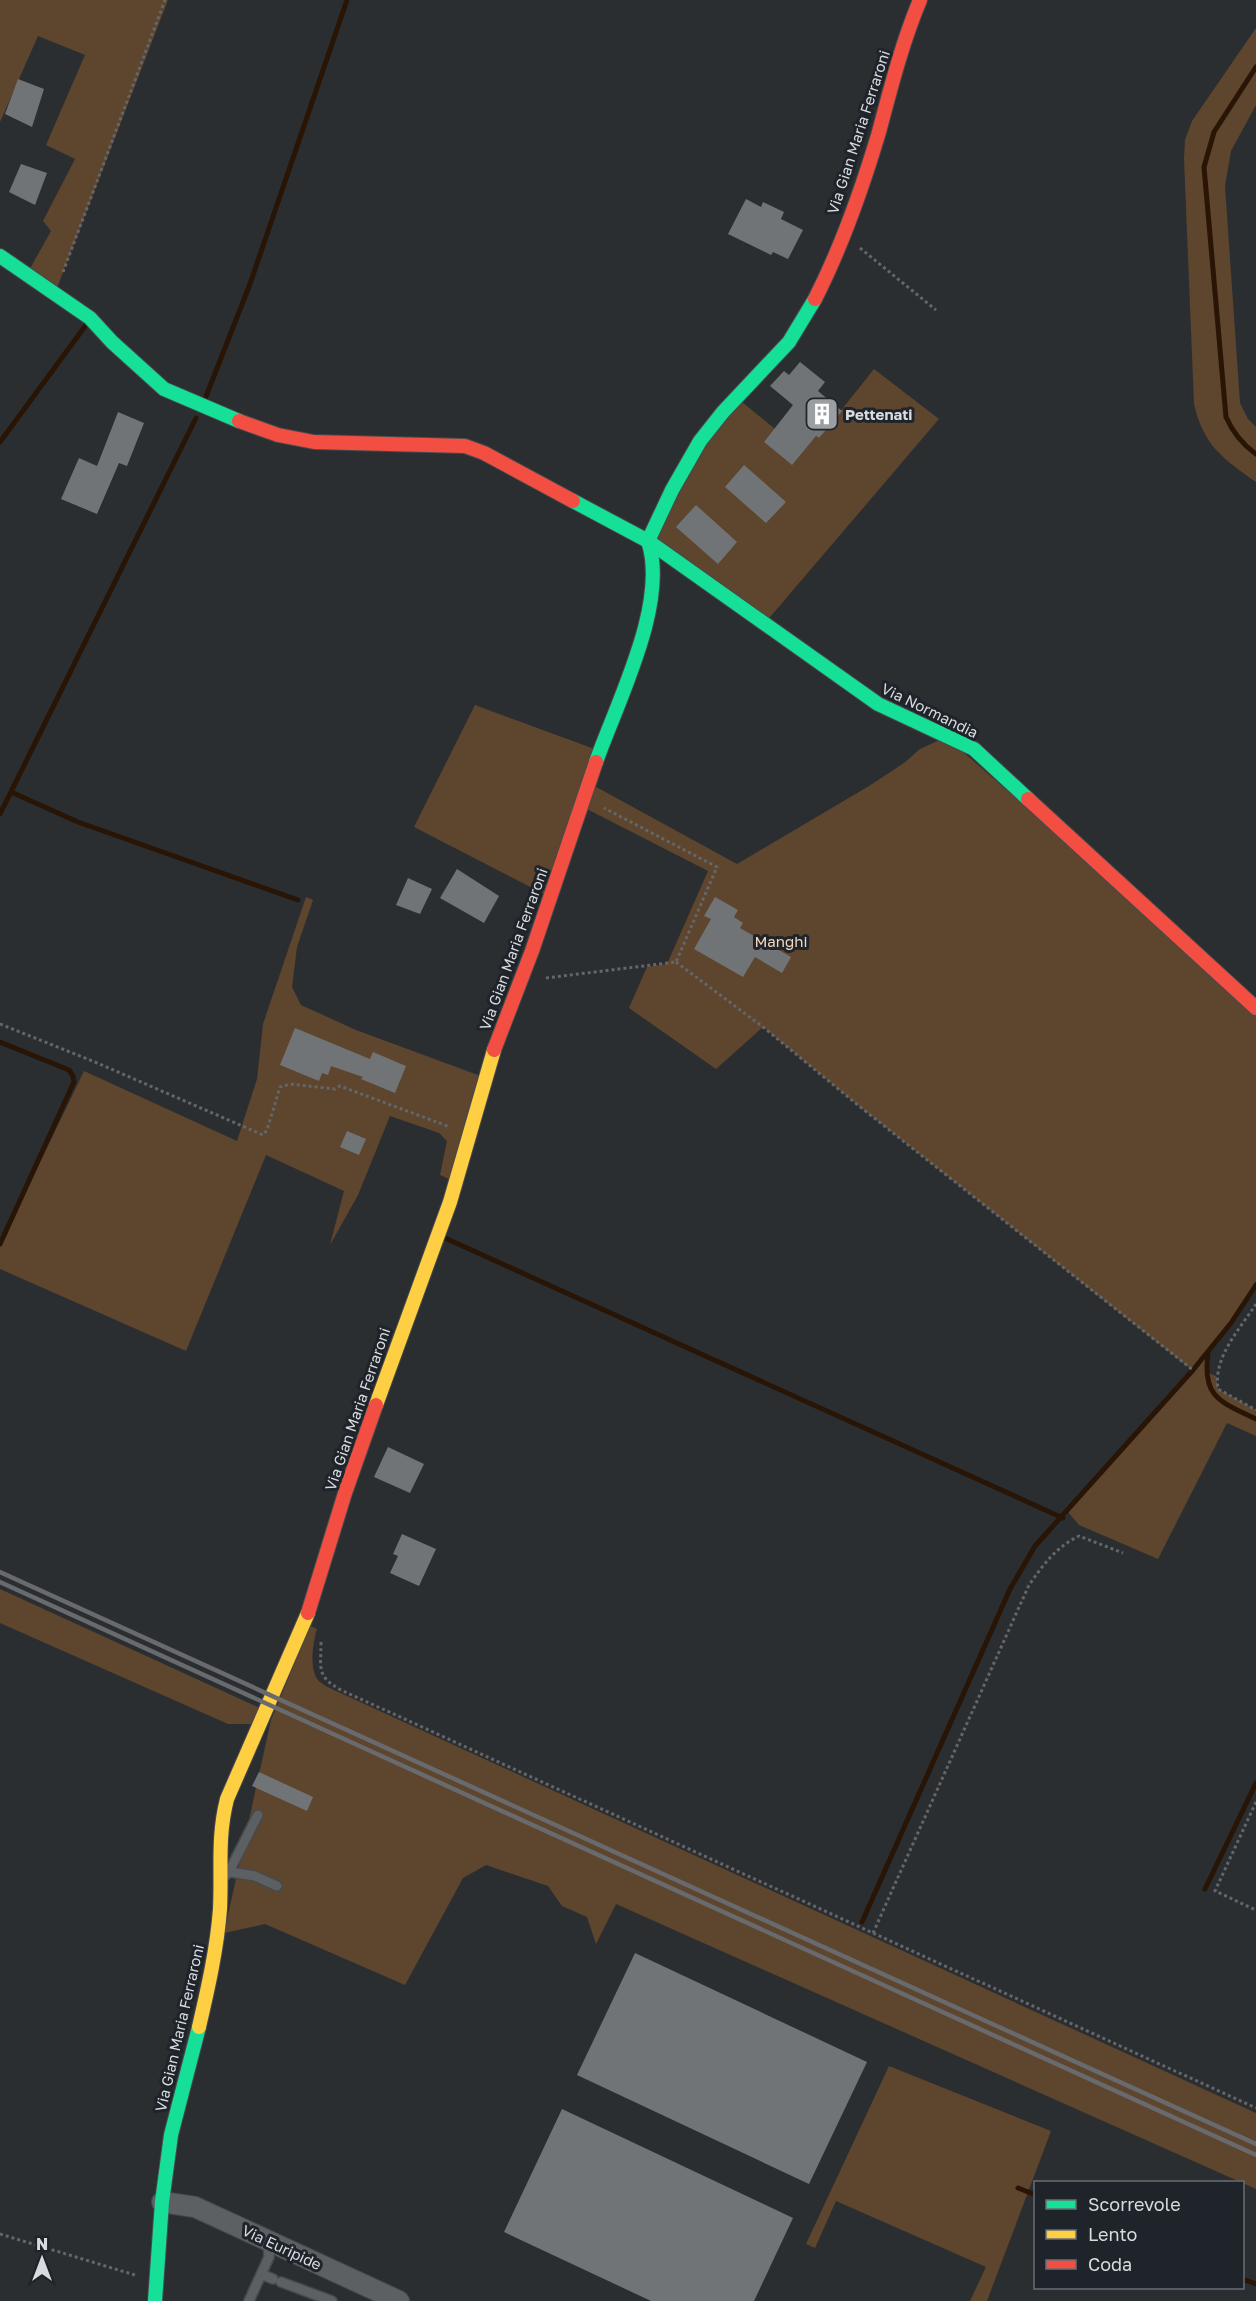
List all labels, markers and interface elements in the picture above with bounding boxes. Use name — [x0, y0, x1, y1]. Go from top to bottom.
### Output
street label: Via Gian Maria Ferraroni — [823, 48, 893, 216]
building icon: Pettenati — [804, 396, 840, 432]
place label: Pettenati — [845, 405, 912, 423]
street label: Via Normandia — [879, 679, 981, 741]
street label: Via Gian Maria Ferraroni — [475, 865, 551, 1033]
park label: Manghi — [754, 932, 808, 950]
street label: Via Gian Maria Ferraroni — [321, 1325, 393, 1493]
street label: Via Gian Maria Ferraroni — [151, 1943, 207, 2113]
legend — [1034, 2181, 1244, 2289]
text: Scorrevole — [1088, 2193, 1181, 2215]
street label: Via Euripide — [239, 2221, 325, 2273]
text: Lento — [1088, 2223, 1137, 2245]
north arrow — [12, 2229, 72, 2289]
text: N — [36, 2234, 48, 2254]
text: Coda — [1088, 2253, 1132, 2275]

